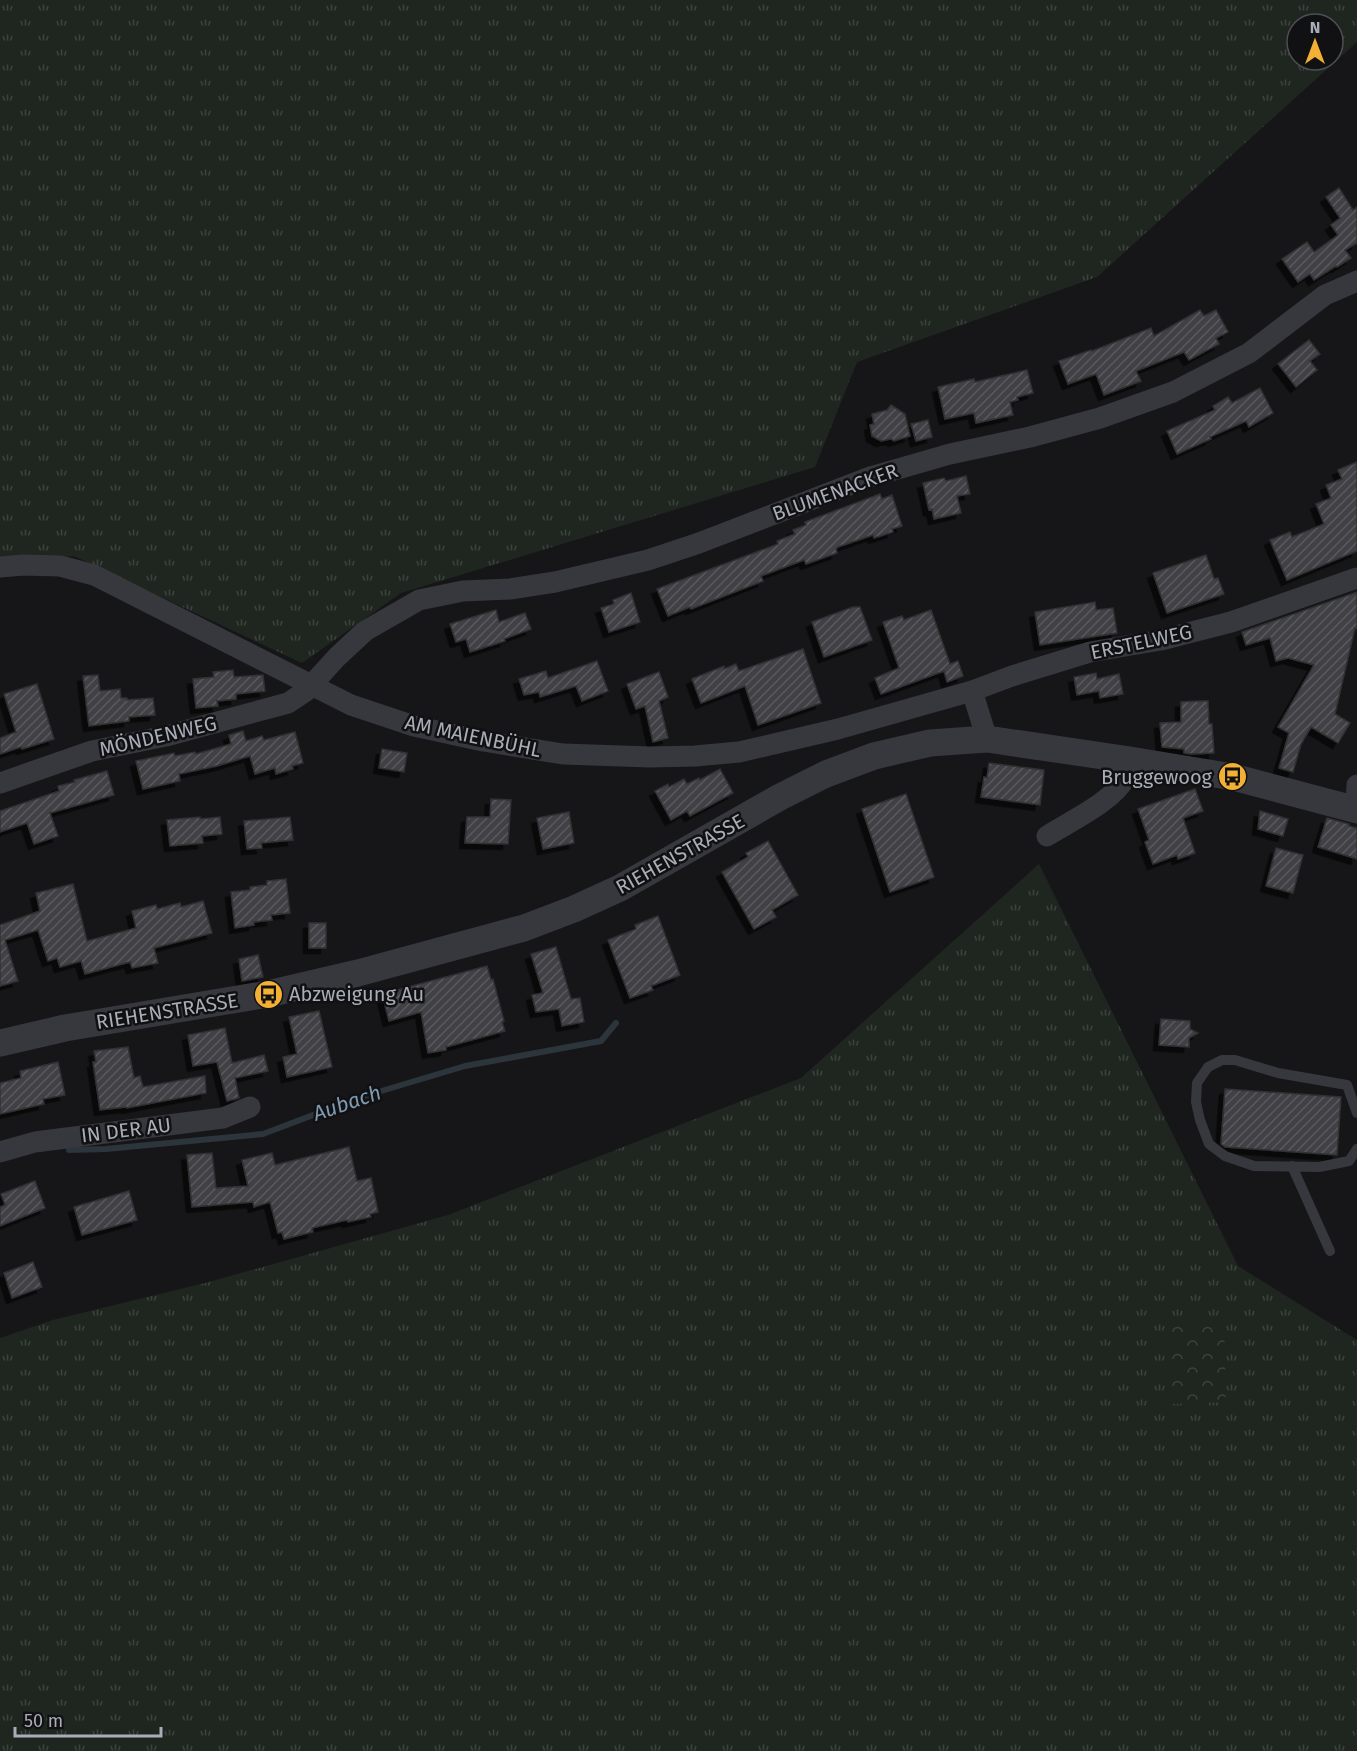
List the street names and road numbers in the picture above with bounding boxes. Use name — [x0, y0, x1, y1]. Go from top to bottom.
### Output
street label: BLUMENACKER — [769, 458, 901, 526]
street label: ERSTELWEG — [1088, 620, 1194, 664]
street label: AM MAIENBÜHL — [403, 710, 543, 762]
street label: MÖNDENWEG — [97, 711, 219, 761]
street label: RIEHENSTRASSE — [612, 809, 748, 899]
street label: RIEHENSTRASSE — [94, 988, 240, 1034]
street label: IN DER AU — [80, 1113, 172, 1147]

